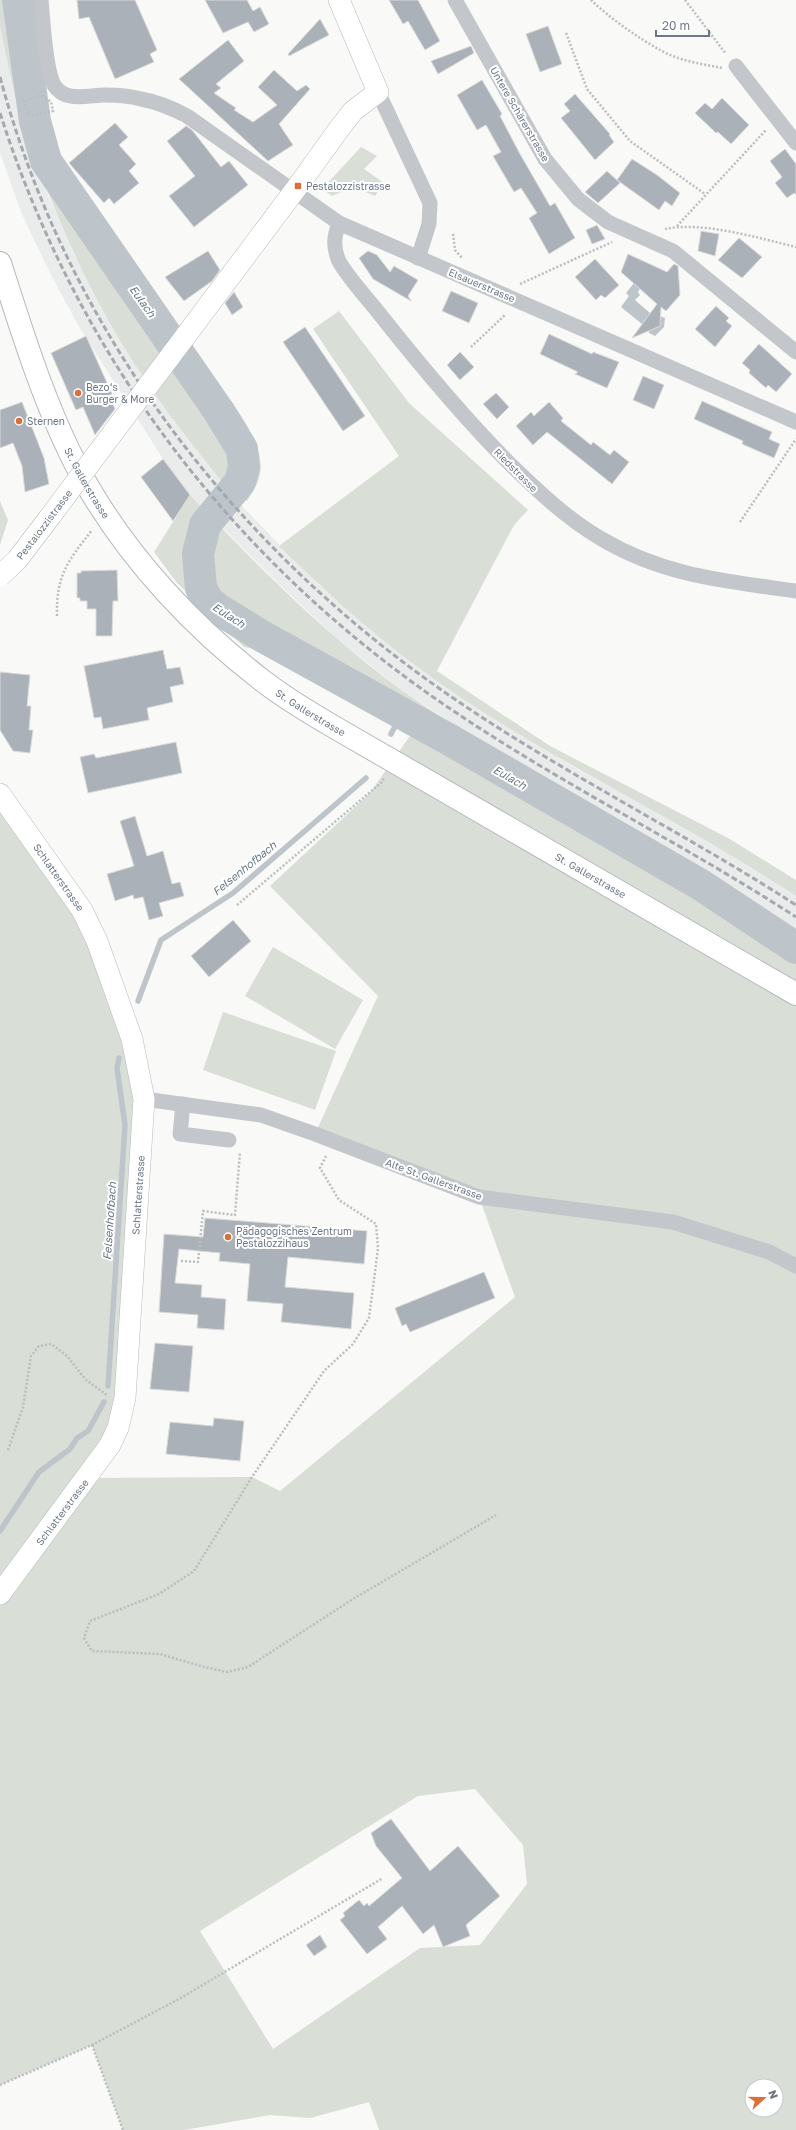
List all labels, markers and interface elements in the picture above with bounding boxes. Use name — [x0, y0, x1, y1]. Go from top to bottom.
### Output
scale bar — [656, 12, 709, 38]
text: 20 m — [662, 18, 690, 33]
street label: Untere Schärerstrasse — [488, 64, 552, 164]
place label: Pestalozzistrasse — [306, 180, 391, 192]
marker: Pestalozzistrasse — [293, 181, 303, 191]
street label: Elsauerstrasse — [447, 266, 517, 305]
water label: Eulach — [127, 283, 159, 320]
place label: Bezo‘s Burger & More — [86, 381, 154, 405]
marker: Bezo‘s Burger & More — [73, 388, 83, 398]
place label: Sternen — [27, 415, 65, 427]
marker: Sternen — [14, 416, 24, 426]
street label: St. Gallerstrasse — [62, 445, 112, 521]
street label: Riedstrasse — [492, 446, 540, 494]
street label: Pestalozzistrasse — [14, 487, 74, 562]
water label: Eulach — [210, 600, 249, 631]
street label: St. Gallerstrasse — [273, 686, 348, 738]
water label: Eulach — [491, 762, 530, 792]
water label: Felsenhofbach — [209, 838, 279, 898]
street label: Schlatterstrasse — [31, 841, 87, 913]
street label: St. Gallerstrasse — [553, 850, 628, 901]
street label: Schlatterstrasse — [129, 1155, 147, 1235]
street label: Alte St. Gallerstrasse — [384, 1156, 484, 1202]
water label: Felsenhofbach — [100, 1180, 118, 1261]
place label: Pädagogisches Zentrum Pestalozzihaus — [236, 1225, 352, 1249]
marker: Pädagogisches Zentrum Pestalozzihaus — [223, 1232, 233, 1242]
street label: Schlatterstrasse — [33, 1476, 91, 1547]
north arrow — [744, 2078, 784, 2118]
text: N — [766, 2088, 781, 2100]

